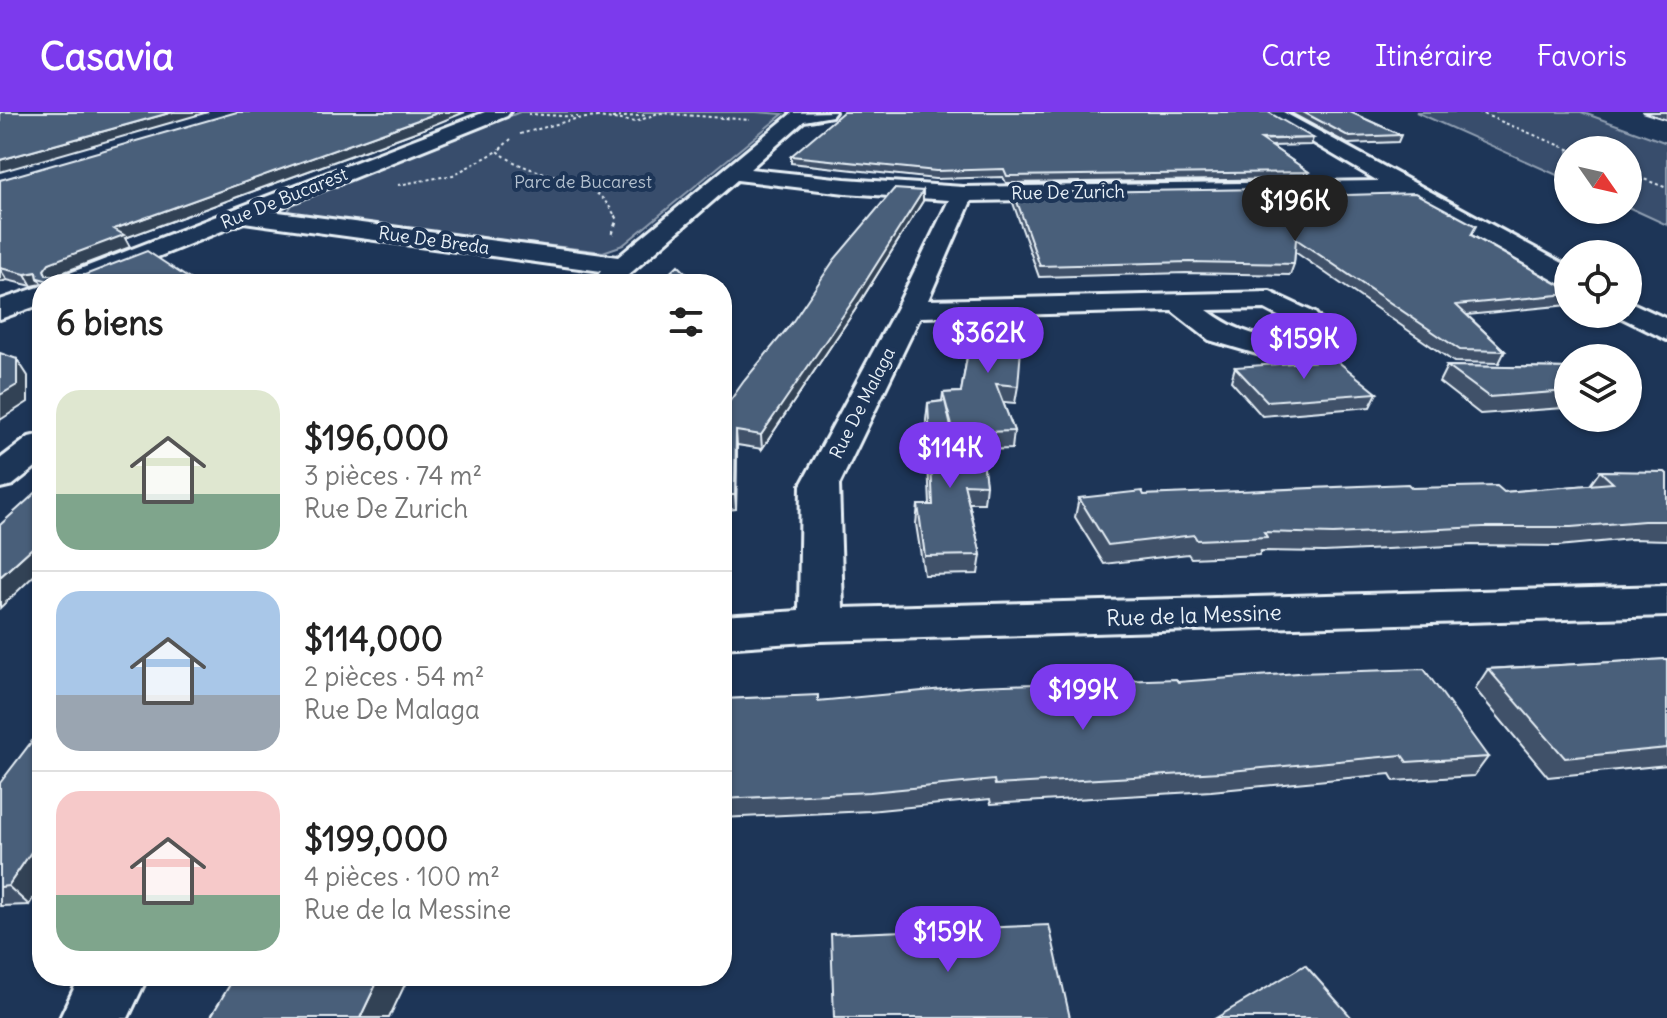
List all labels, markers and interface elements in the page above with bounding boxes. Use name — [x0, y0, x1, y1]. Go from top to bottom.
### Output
text: Casavia — [40, 33, 174, 80]
text: Carte — [1261, 38, 1331, 74]
text: Itinéraire — [1375, 38, 1493, 74]
text: Favoris — [1537, 38, 1627, 74]
north arrow — [1554, 136, 1642, 224]
map controls — [1554, 136, 1642, 432]
street label: Rue De Bucarest — [217, 162, 351, 234]
park label: Parc de Bucarest — [514, 170, 652, 193]
pin: $196K — [1239, 175, 1351, 243]
street label: Rue De Zurich — [1011, 180, 1125, 204]
text: $196K — [1260, 184, 1330, 217]
street label: Rue De Breda — [377, 221, 491, 259]
button: locate — [1554, 240, 1642, 328]
icon: filters — [664, 300, 708, 344]
text: 6 biens — [56, 301, 164, 344]
pin: $362K — [932, 307, 1044, 375]
pin: $159K — [1248, 313, 1360, 381]
text: $362K — [951, 316, 1025, 349]
text: $159K — [1269, 322, 1339, 355]
street label: Rue De Malaga — [824, 344, 900, 462]
button: layers — [1554, 344, 1642, 432]
text: $196,000 — [304, 416, 449, 459]
icon: home — [120, 422, 216, 518]
pin: $114K — [894, 422, 1006, 490]
text: $114K — [917, 431, 983, 464]
text: 3 pièces · 74 m² — [304, 459, 482, 492]
text: Rue De Zurich — [304, 492, 468, 525]
street label: Rue de la Messine — [1106, 598, 1282, 632]
text: $114,000 — [304, 617, 443, 660]
icon: home — [120, 623, 216, 719]
text: 2 pièces · 54 m² — [304, 660, 485, 693]
pin: $199K — [1027, 664, 1139, 732]
text: $199K — [1048, 673, 1118, 706]
text: Rue De Malaga — [304, 693, 480, 726]
text: $199,000 — [304, 817, 448, 860]
icon: home — [120, 823, 216, 919]
text: 4 pièces · 100 m² — [304, 860, 500, 893]
text: Rue de la Messine — [304, 893, 511, 926]
pin: $159K — [892, 906, 1004, 974]
text: $159K — [913, 915, 983, 948]

